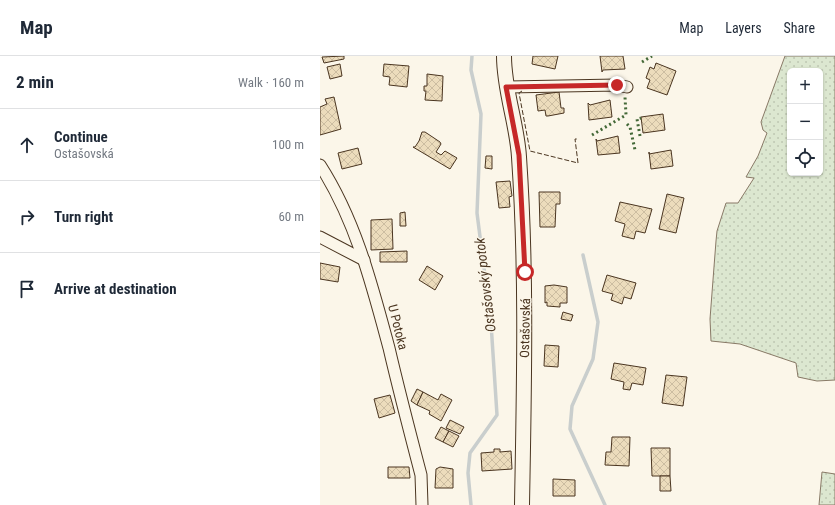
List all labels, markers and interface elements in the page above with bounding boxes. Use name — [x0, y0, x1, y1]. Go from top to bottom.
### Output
text: Map — [20, 16, 53, 39]
text: Map — [679, 20, 703, 36]
text: Layers — [725, 20, 762, 36]
text: Share — [784, 20, 815, 36]
map controls — [787, 68, 823, 176]
button: + — [787, 68, 823, 104]
text: 2 min — [16, 72, 54, 92]
text: Walk · 160 m — [238, 75, 304, 90]
route end — [608, 76, 626, 94]
button: − — [787, 104, 823, 140]
text: Continue — [54, 128, 108, 146]
icon: ahead — [16, 134, 38, 156]
text: 100 m — [272, 137, 304, 152]
button: locate — [787, 140, 823, 176]
text: Ostašovská — [54, 146, 114, 161]
icon: right — [16, 206, 38, 228]
text: Turn right — [54, 208, 113, 226]
text: 60 m — [278, 209, 304, 224]
water label: Ostašovský potok — [471, 236, 499, 333]
route start — [516, 263, 534, 281]
icon: arrive — [16, 278, 38, 300]
text: Arrive at destination — [54, 280, 177, 298]
street label: Ostašovská — [517, 298, 533, 358]
street label: U Potoka — [385, 303, 411, 351]

